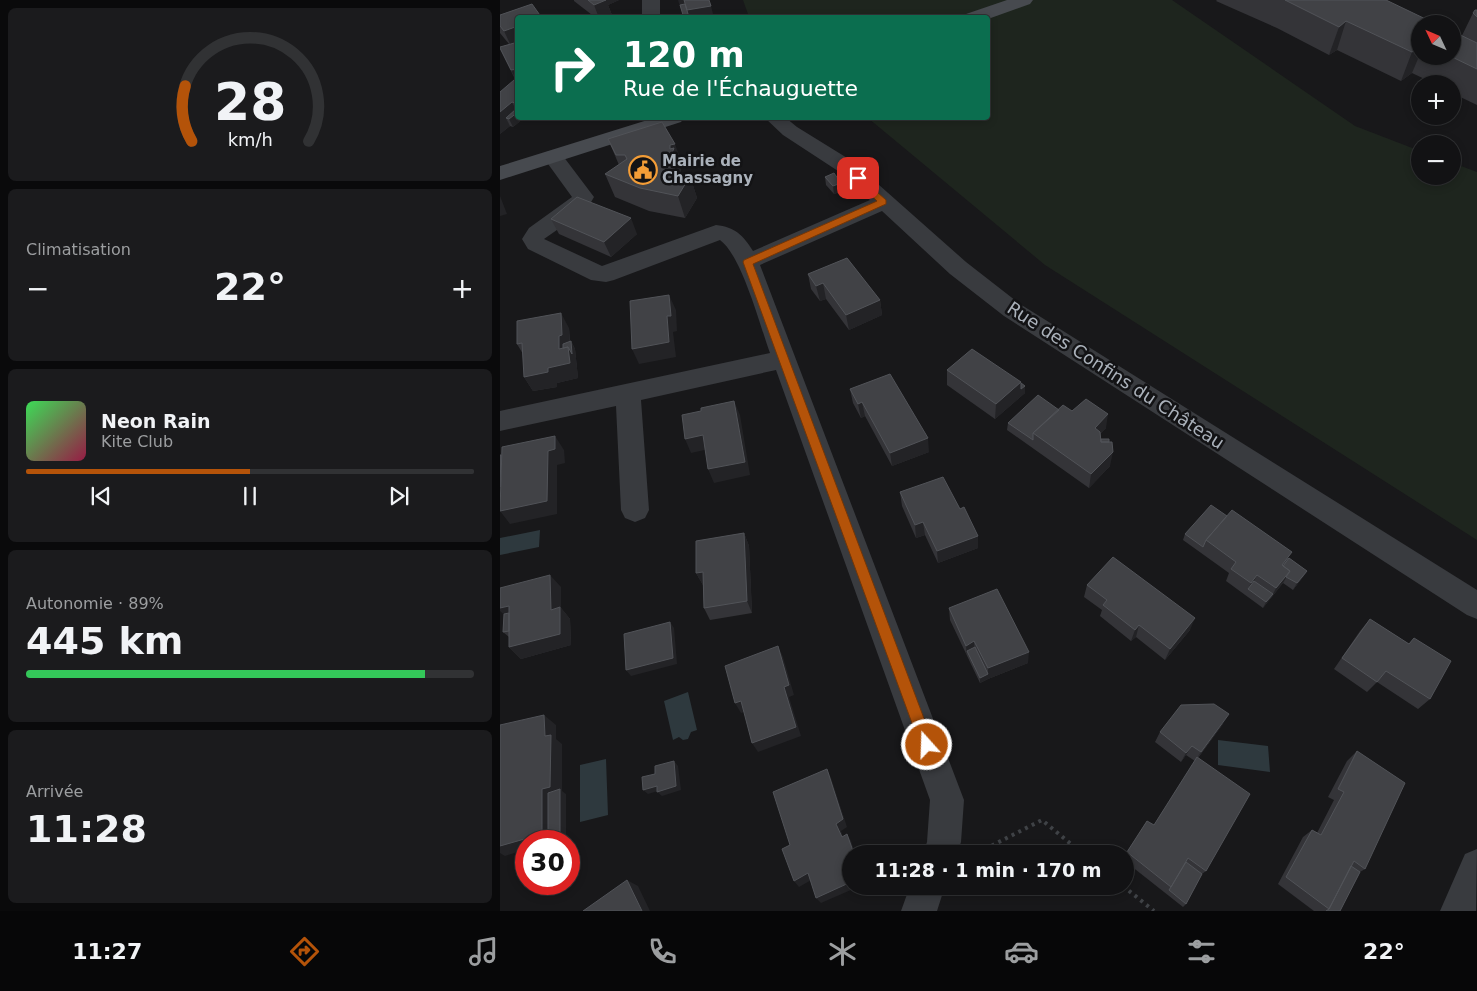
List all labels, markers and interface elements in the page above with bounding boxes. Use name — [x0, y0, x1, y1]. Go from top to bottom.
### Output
north arrow — [1411, 15, 1461, 65]
map controls — [1411, 15, 1461, 185]
icon: right — [540, 35, 605, 100]
text: 120 m — [623, 35, 745, 75]
text: 28 — [214, 72, 286, 132]
button: + — [1411, 75, 1461, 125]
text: Rue de l'Échauguette — [623, 76, 858, 101]
text: km/h — [227, 129, 273, 150]
button: − — [1411, 135, 1461, 185]
place label: Mairie de Chassagny — [662, 152, 753, 187]
public building icon: Mairie de Chassagny — [628, 155, 658, 185]
pin — [837, 157, 879, 199]
icon: arrive — [844, 164, 872, 192]
text: Climatisation — [26, 240, 131, 259]
text: 22° — [214, 265, 286, 309]
text: − — [26, 272, 49, 305]
text: + — [451, 272, 474, 305]
street label: Rue des Confins du Château — [1004, 297, 1228, 453]
text: Neon Rain — [101, 410, 210, 432]
text: Kite Club — [101, 432, 173, 451]
icon: previous — [87, 482, 115, 510]
icon: pause — [236, 482, 264, 510]
icon: next — [385, 482, 413, 510]
text: Autonomie · 89% — [26, 594, 164, 613]
text: 445 km — [26, 619, 183, 663]
position arrow — [900, 718, 952, 770]
text: Arrivée — [26, 782, 83, 801]
text: 11:28 — [26, 807, 147, 851]
speed limit sign: 30 — [515, 830, 580, 895]
text: 11:28 · 1 min · 170 m — [874, 859, 1102, 881]
icon: directions — [287, 934, 322, 969]
icon: music — [466, 934, 501, 969]
icon: phone — [645, 934, 680, 969]
icon: climate — [825, 934, 860, 969]
icon: car — [1004, 934, 1039, 969]
icon: filters — [1184, 934, 1219, 969]
text: 11:27 — [72, 939, 142, 964]
text: 22° — [1363, 939, 1405, 964]

